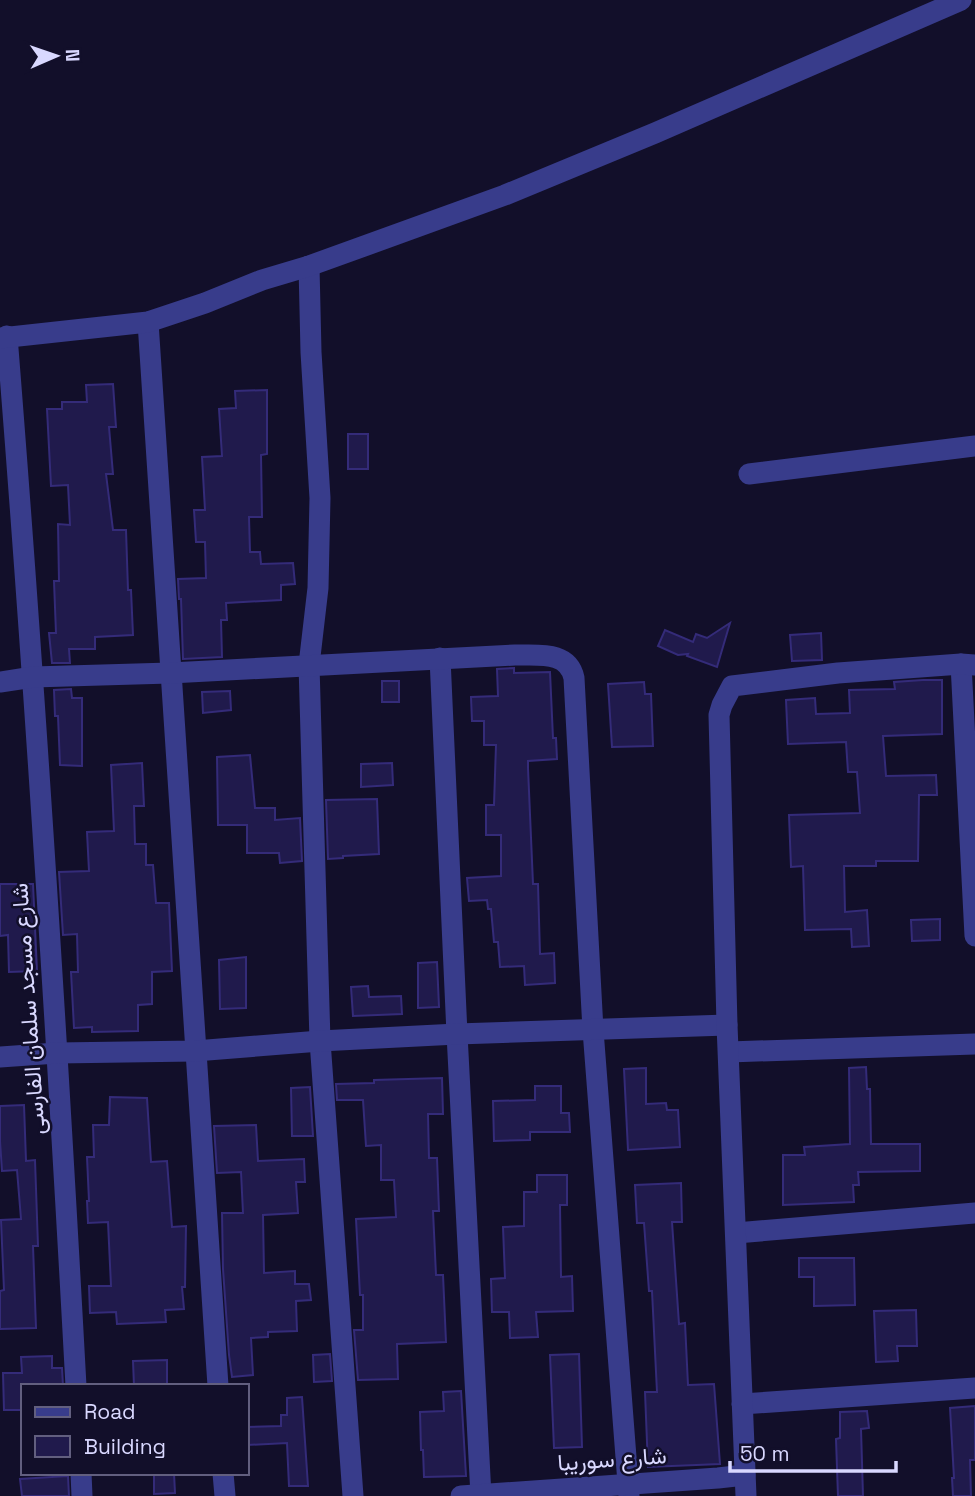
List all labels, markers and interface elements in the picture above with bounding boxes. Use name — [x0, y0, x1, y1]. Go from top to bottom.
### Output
north arrow — [21, 21, 91, 91]
text: N — [60, 49, 85, 62]
street label: شارع مسجد سلمان الفارسى — [4, 882, 53, 1136]
legend — [21, 1384, 248, 1475]
text: Road — [84, 1398, 136, 1425]
scale bar — [730, 1430, 896, 1474]
text: Building — [84, 1433, 166, 1460]
street label: شارع سوريبا — [556, 1440, 668, 1479]
text: 50 m — [740, 1440, 790, 1467]

